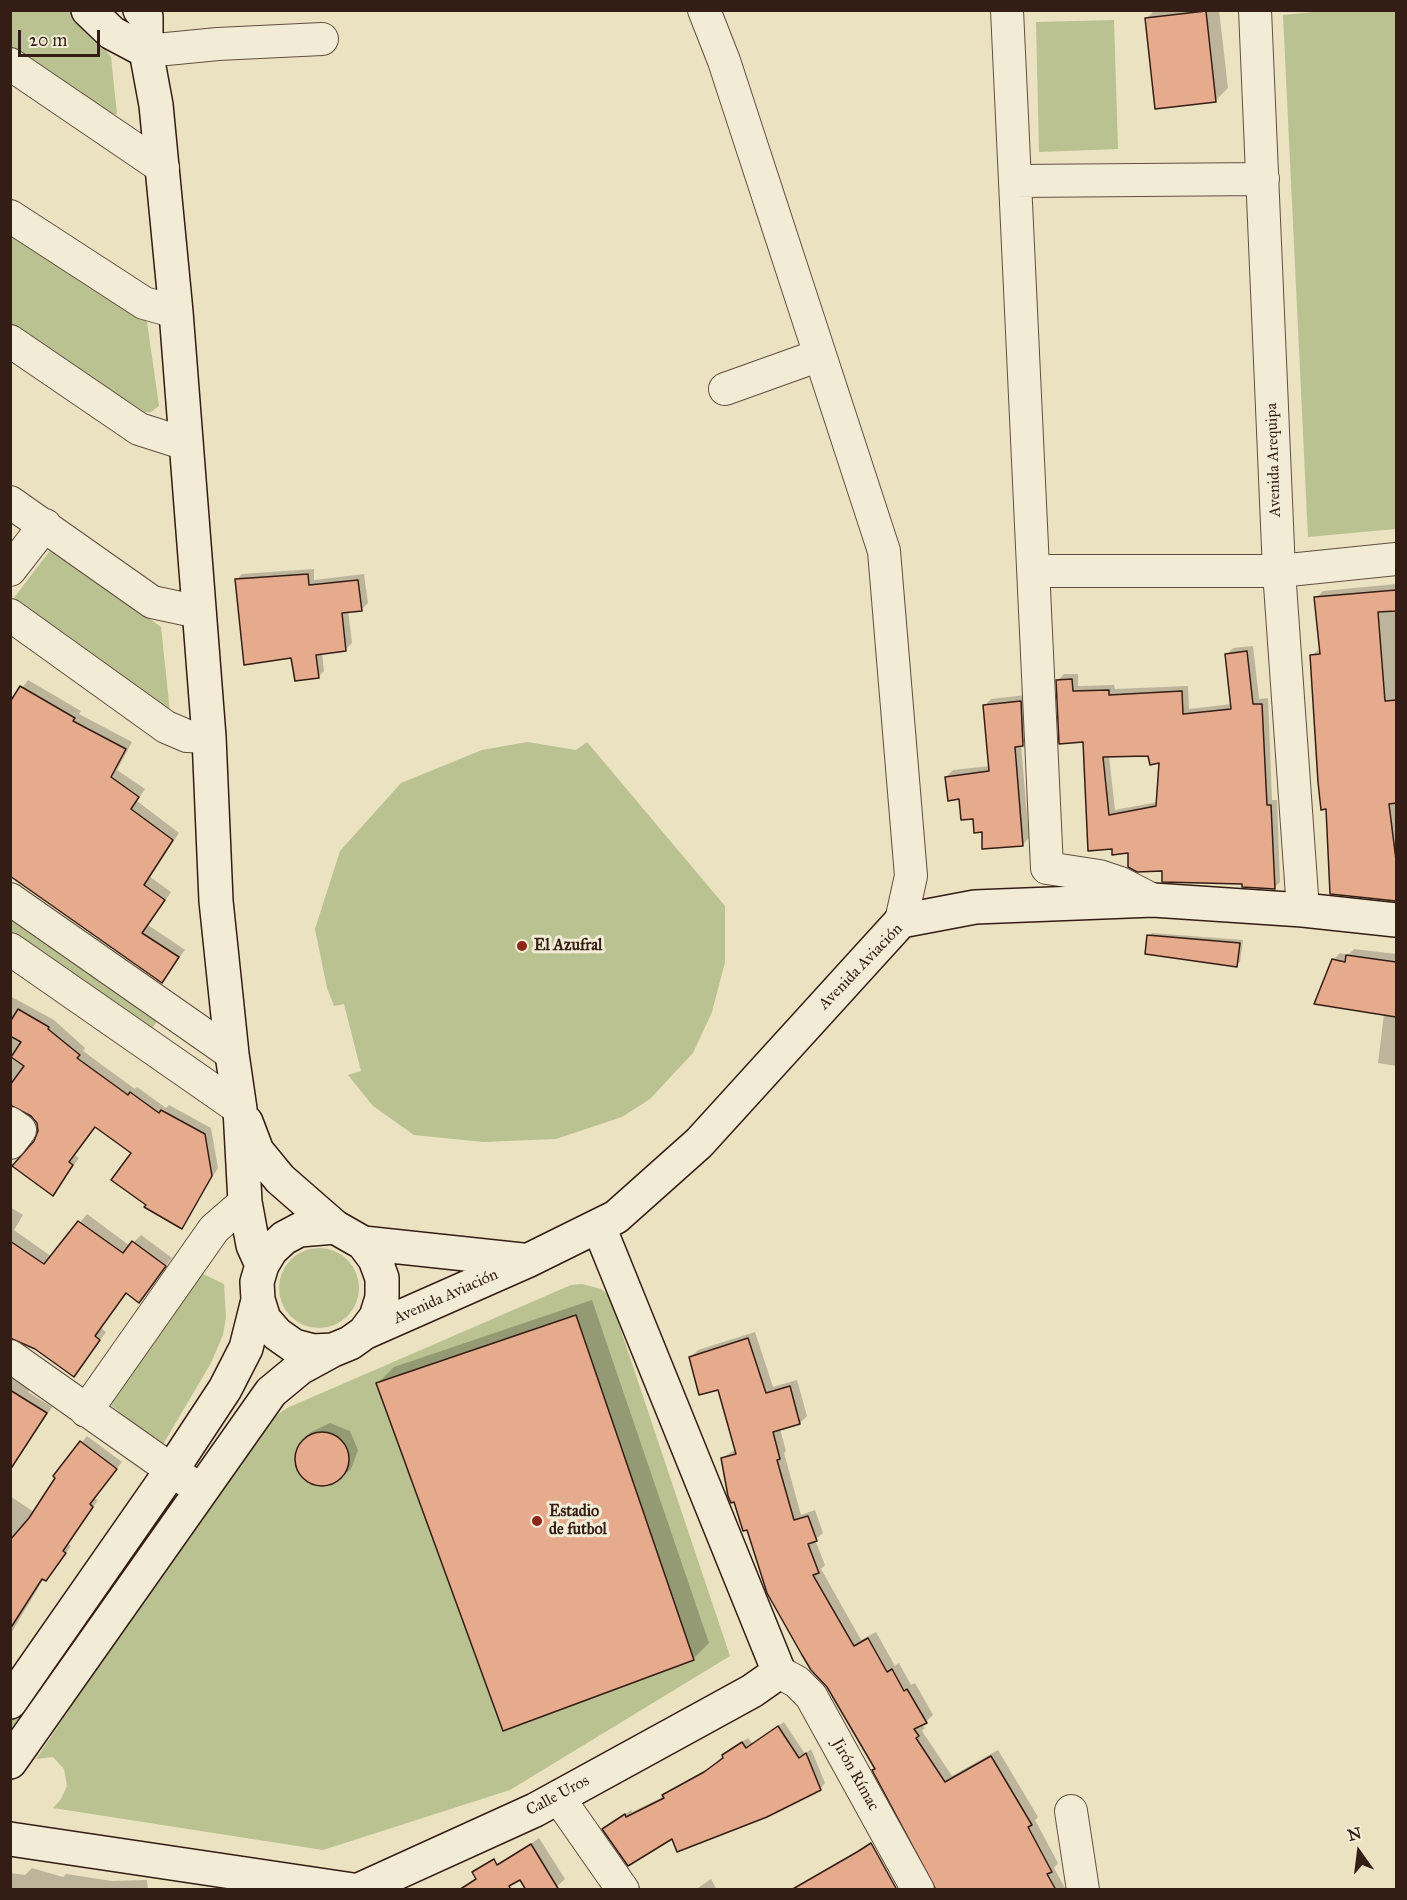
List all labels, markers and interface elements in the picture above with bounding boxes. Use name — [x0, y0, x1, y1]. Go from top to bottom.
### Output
scale bar — [21, 18, 104, 56]
text: 20 m — [29, 29, 67, 51]
street label: Avenida Arequipa — [1262, 403, 1286, 517]
street label: Avenida Aviación — [815, 920, 907, 1014]
place label: El Azufral — [534, 936, 602, 956]
marker: El Azufral — [515, 939, 529, 953]
street label: Avenida Aviación — [391, 1265, 501, 1329]
place label: Estadio de futbol — [549, 1502, 607, 1540]
marker: Estadio de futbol — [530, 1514, 544, 1528]
street label: Jirón Rímac — [827, 1736, 883, 1814]
street label: Calle Uros — [523, 1771, 593, 1821]
north arrow — [1329, 1822, 1389, 1882]
text: N — [1346, 1823, 1363, 1845]

